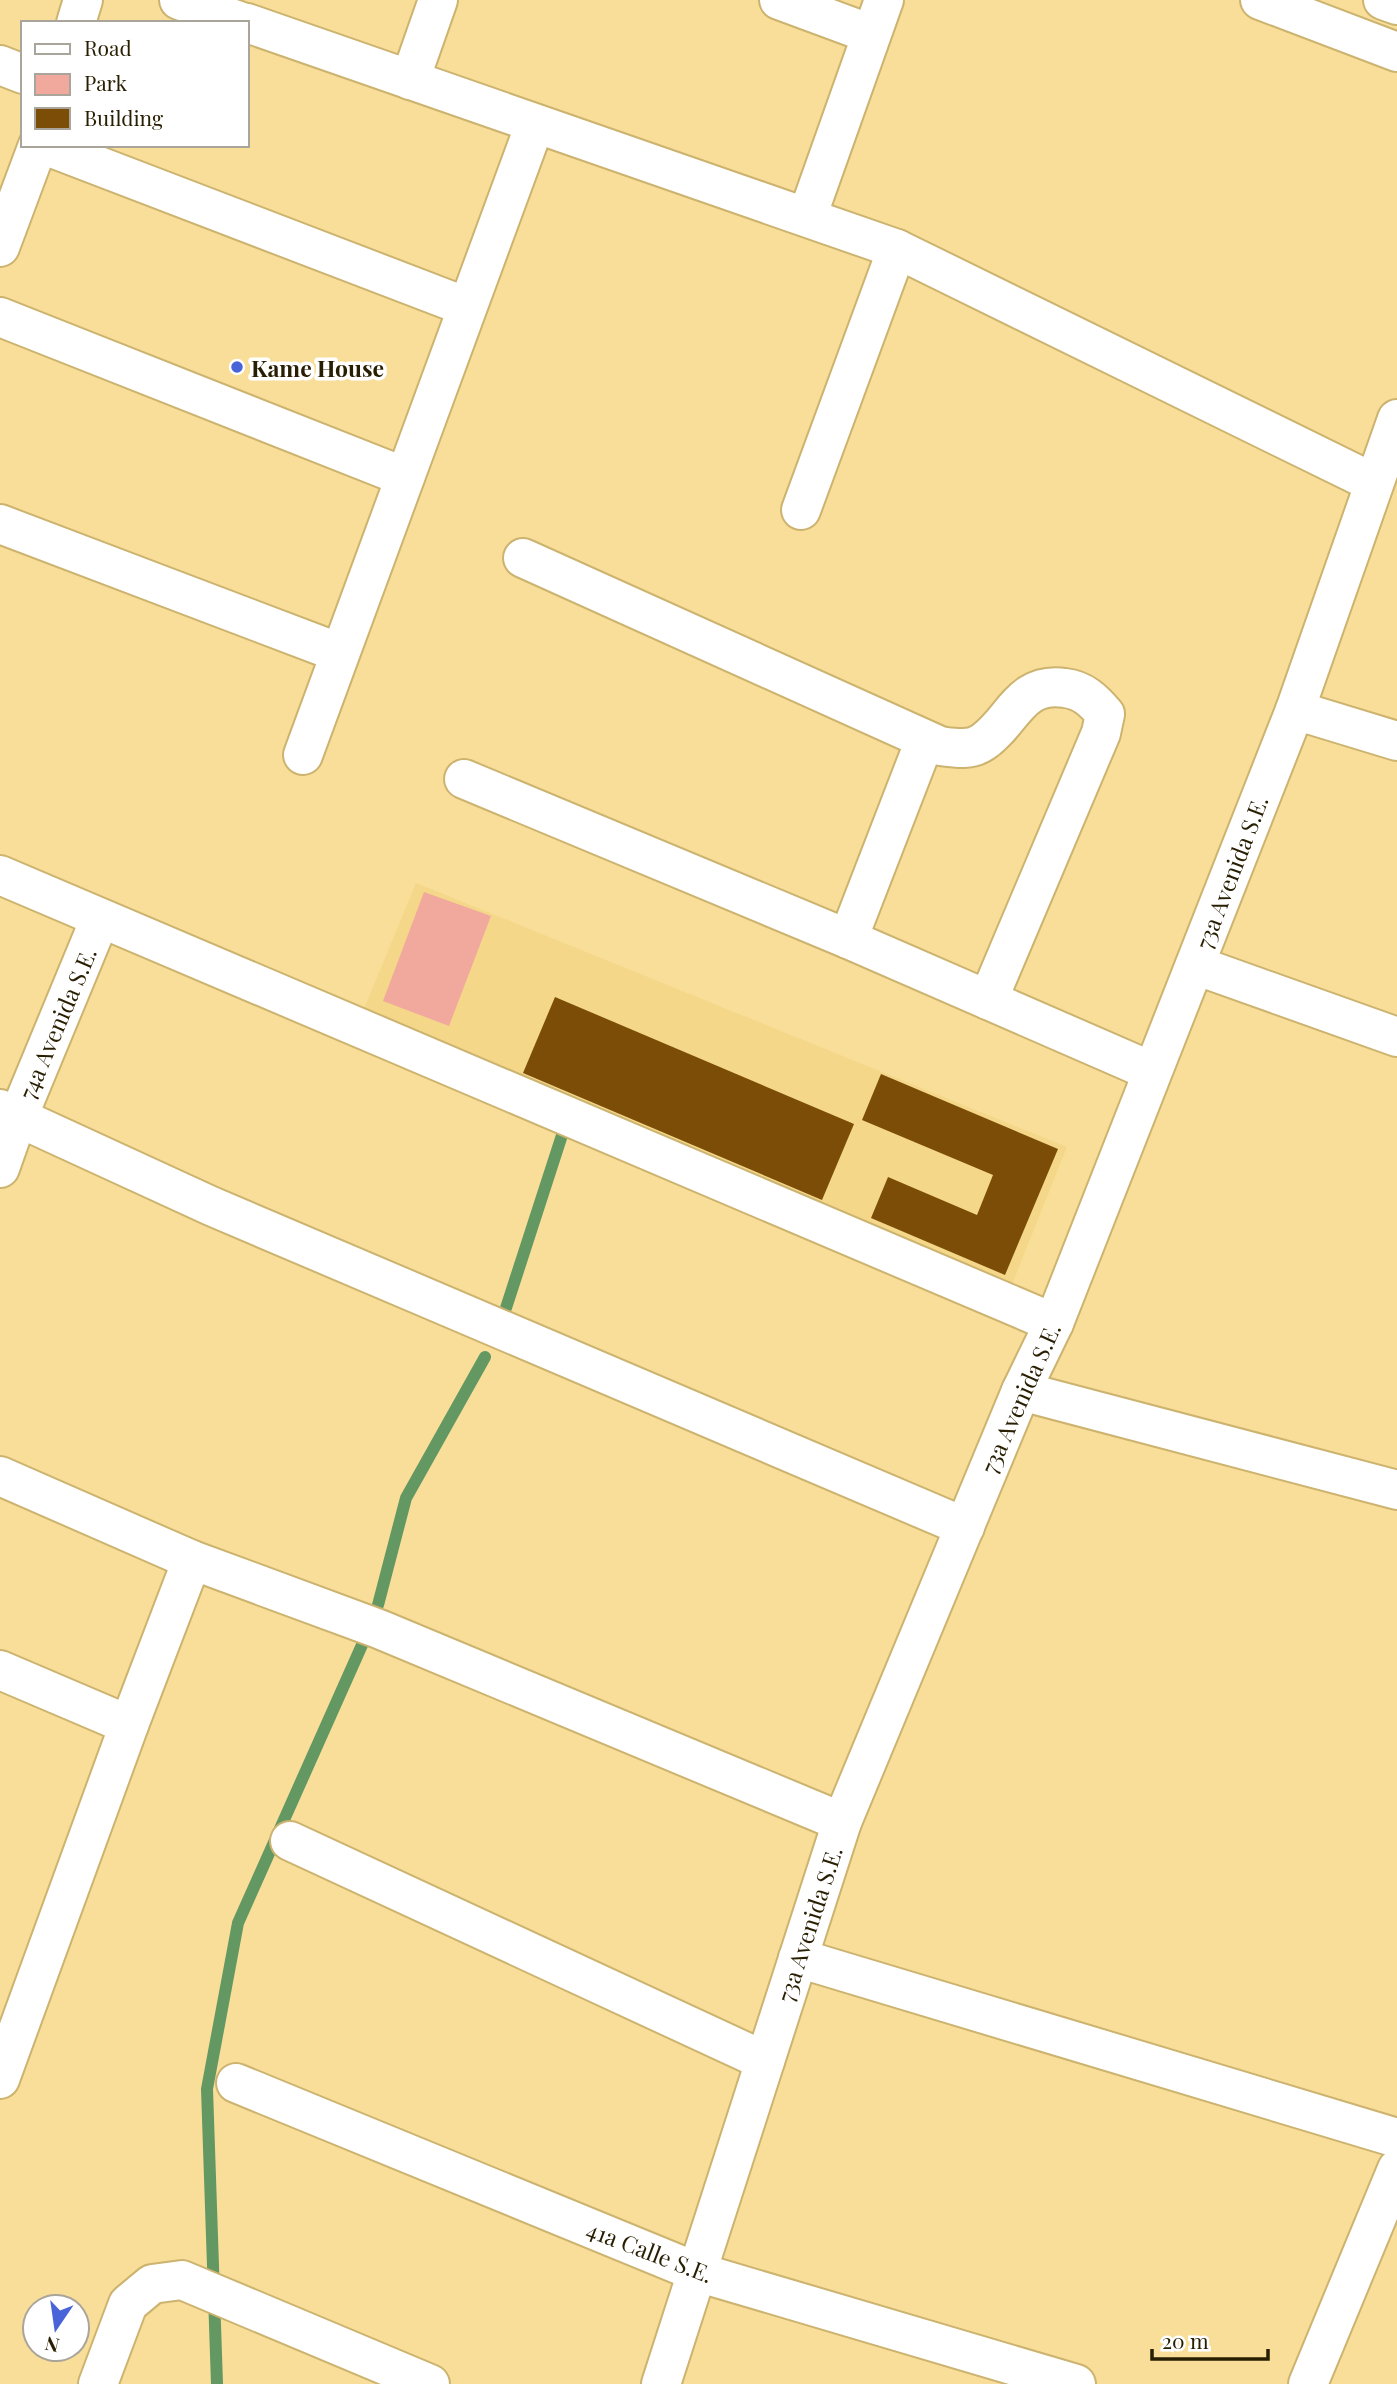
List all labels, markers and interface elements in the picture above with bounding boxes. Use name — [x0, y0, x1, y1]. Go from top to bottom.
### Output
legend — [21, 21, 248, 147]
text: Road — [84, 33, 132, 61]
text: Park — [84, 68, 128, 96]
text: Building — [84, 103, 163, 131]
place label: Kame House — [251, 352, 384, 383]
marker: Kame House — [229, 359, 245, 375]
street label: 73a Avenida S.E. — [1188, 791, 1274, 953]
street label: 74a Avenida S.E. — [11, 942, 103, 1104]
street label: 73a Avenida S.E. — [973, 1318, 1067, 1478]
street label: 73a Avenida S.E. — [769, 1842, 849, 2006]
street label: 41a Calle S.E. — [583, 2213, 717, 2289]
north arrow — [21, 2293, 91, 2363]
scale bar — [1152, 2318, 1268, 2362]
text: 20 m — [1162, 2326, 1209, 2354]
text: N — [42, 2331, 62, 2360]

